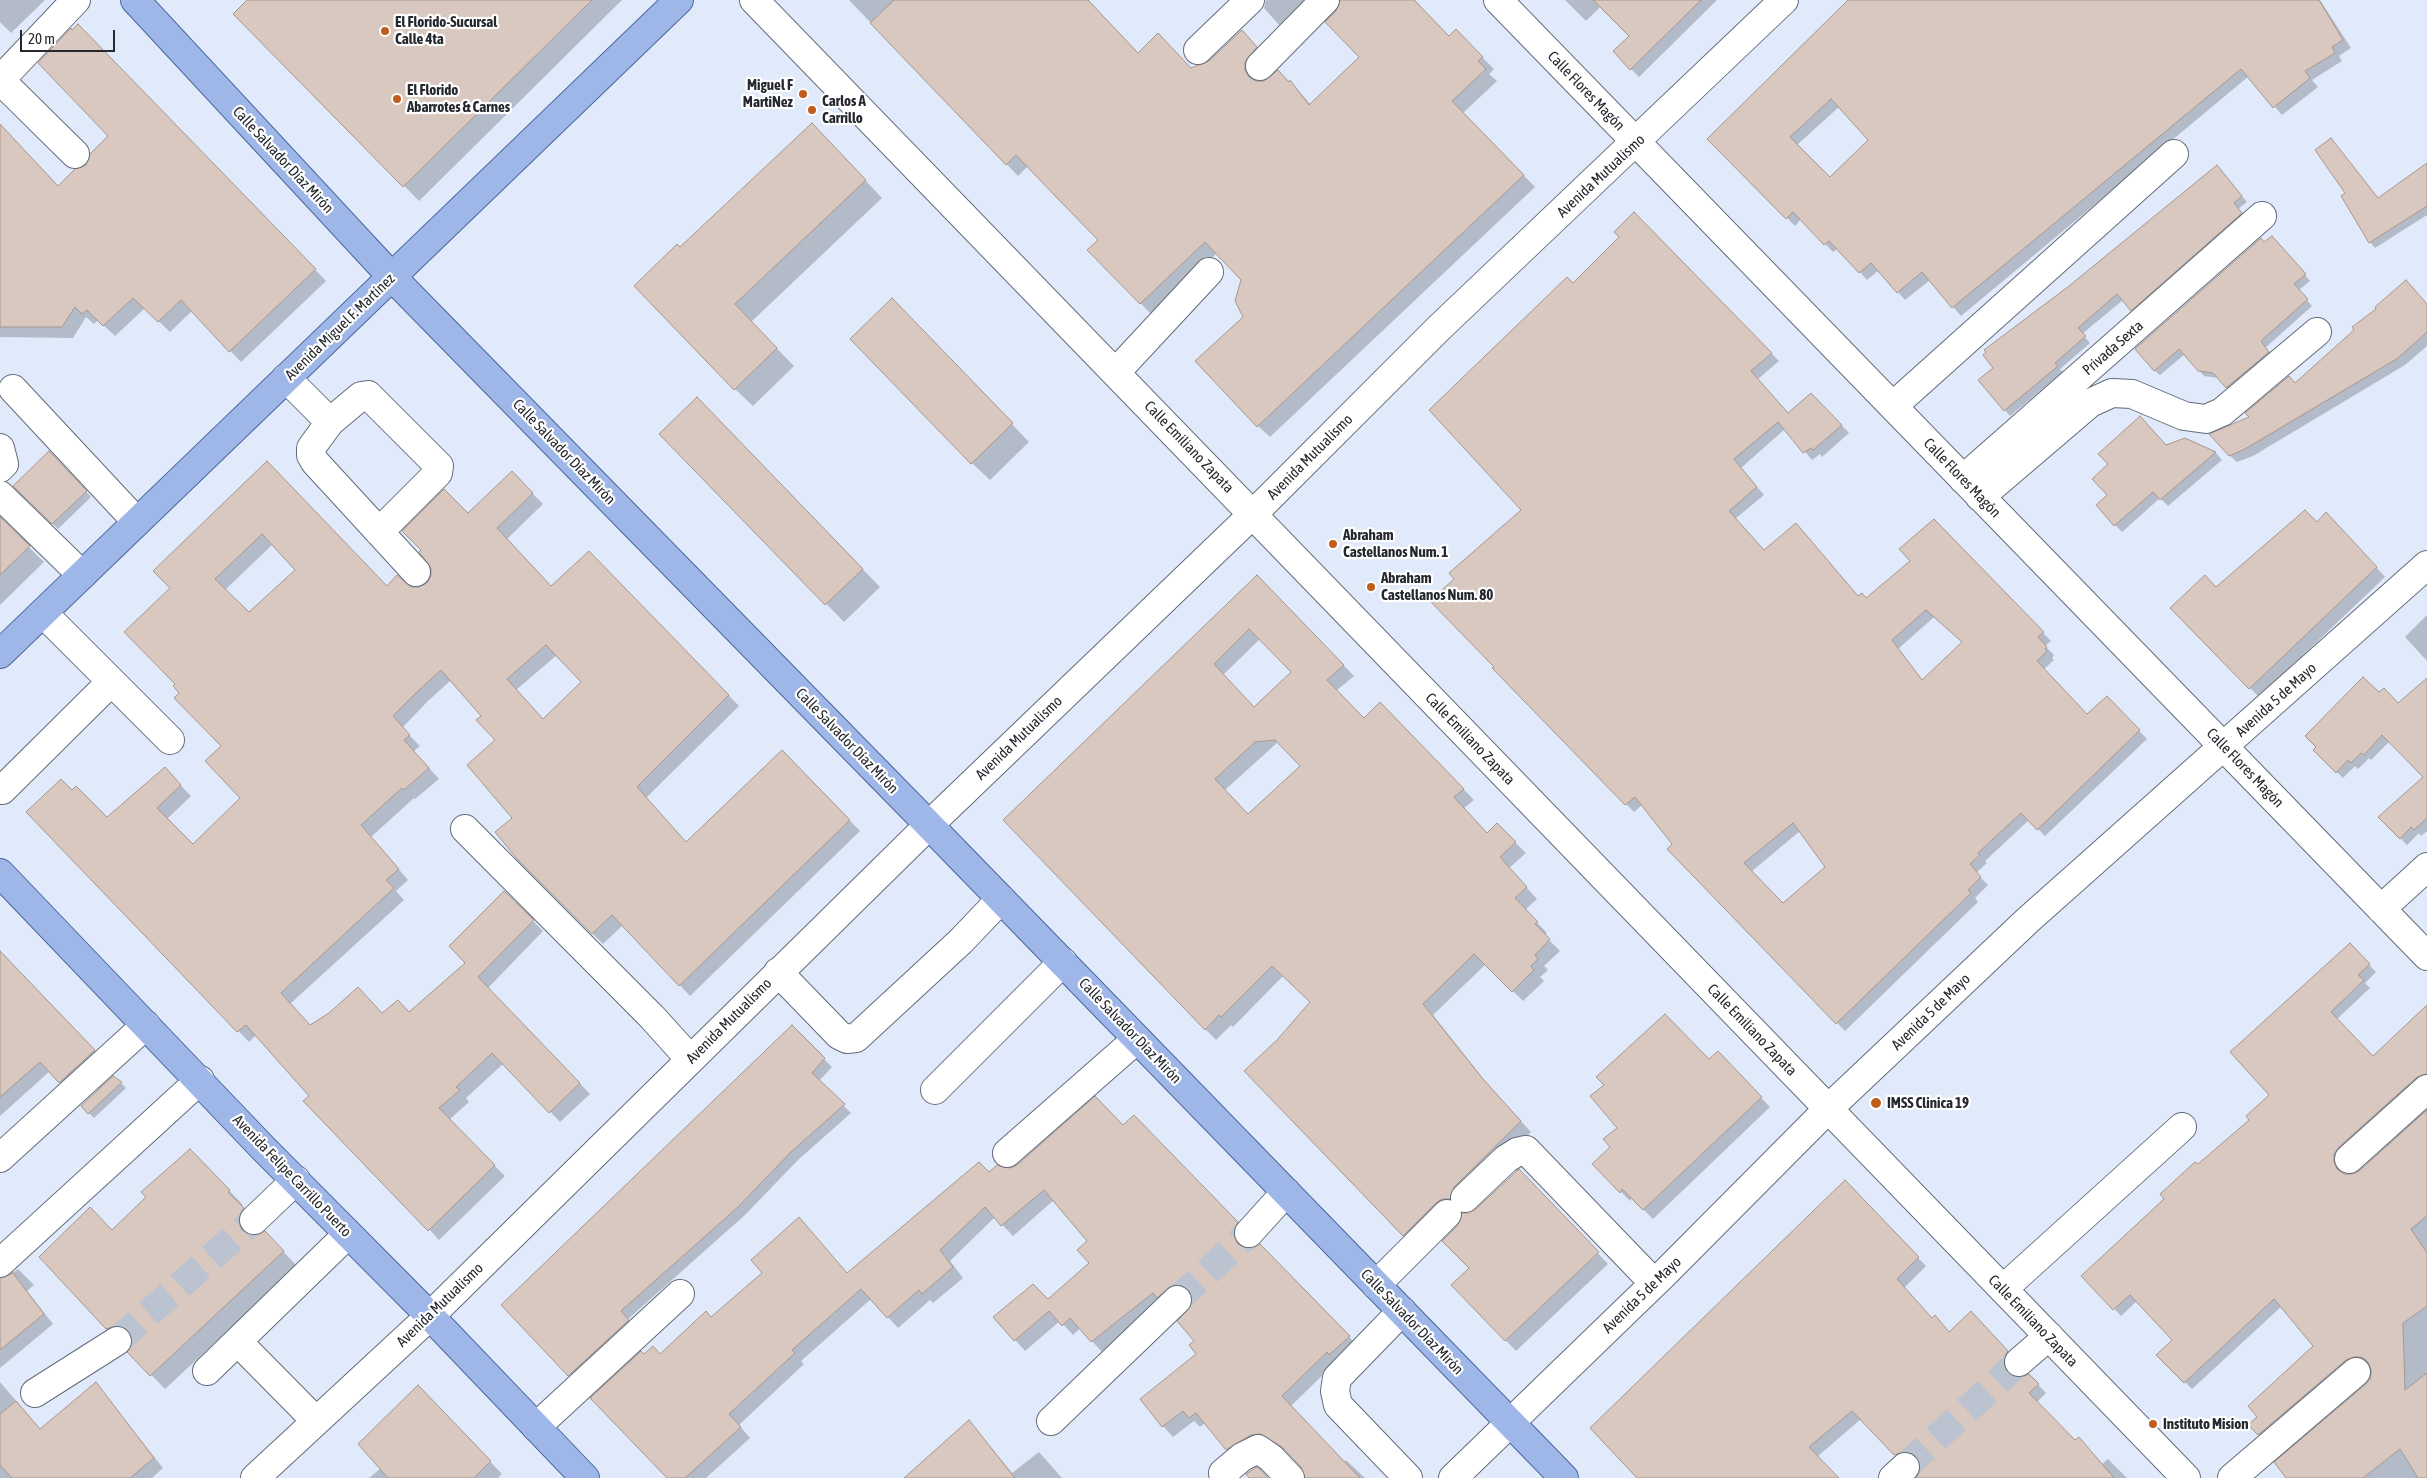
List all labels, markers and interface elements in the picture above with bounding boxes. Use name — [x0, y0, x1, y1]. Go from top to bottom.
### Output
place label: El Florido-Sucursal Calle 4ta — [395, 13, 497, 48]
scale bar — [22, 20, 118, 52]
marker: El Florido-Sucursal Calle 4ta — [379, 25, 391, 37]
text: 20 m — [28, 30, 55, 47]
street label: Calle Flores Magón — [1544, 48, 1628, 134]
place label: Miguel F MartiNez — [743, 76, 793, 111]
place label: El Florido Abarrotes & Carnes — [407, 81, 510, 116]
marker: Miguel F MartiNez — [797, 88, 809, 100]
place label: Carlos A Carrillo — [822, 92, 866, 127]
marker: El Florido Abarrotes & Carnes — [391, 93, 403, 105]
street label: Calle Salvador Díaz Mirón — [229, 103, 337, 217]
marker: Carlos A Carrillo — [806, 104, 818, 116]
street label: Avenida Mutualismo — [1553, 131, 1649, 221]
street label: Avenida Miguel F. Martínez — [281, 270, 399, 384]
street label: Privada Sexta — [2079, 317, 2147, 379]
street label: Calle Salvador Díaz Mirón — [509, 396, 619, 508]
street label: Calle Emiliano Zapata — [1141, 397, 1237, 497]
street label: Avenida Mutualismo — [1264, 411, 1356, 503]
street label: Calle Flores Magón — [1920, 435, 2004, 521]
place label: Abraham Castellanos Num. 1 — [1343, 526, 1448, 561]
marker: Abraham Castellanos Num. 1 — [1327, 538, 1339, 550]
place label: Abraham Castellanos Num. 80 — [1381, 569, 1493, 604]
marker: Abraham Castellanos Num. 80 — [1365, 581, 1377, 593]
street label: Avenida 5 de Mayo — [2232, 659, 2320, 741]
street label: Calle Salvador Díaz Mirón — [792, 685, 902, 797]
street label: Calle Emiliano Zapata — [1422, 689, 1518, 789]
street label: Avenida Mutualismo — [972, 692, 1066, 784]
street label: Calle Flores Magón — [2203, 725, 2287, 811]
street label: Avenida 5 de Mayo — [1888, 970, 1974, 1054]
street label: Avenida Mutualismo — [683, 975, 775, 1067]
street label: Calle Salvador Díaz Mirón — [1075, 975, 1185, 1087]
street label: Calle Emiliano Zapata — [1704, 980, 1800, 1080]
place label: IMSS Clinica 19 — [1887, 1094, 1969, 1112]
marker: IMSS Clinica 19 — [1869, 1096, 1883, 1110]
street label: Avenida Felipe Carrillo Puerto — [229, 1111, 355, 1241]
street label: Avenida 5 de Mayo — [1599, 1253, 1685, 1337]
street label: Avenida Mutualismo — [393, 1259, 487, 1351]
street label: Calle Salvador Díaz Mirón — [1357, 1266, 1467, 1378]
street label: Calle Emiliano Zapata — [1985, 1271, 2081, 1371]
place label: Instituto Mision — [2163, 1415, 2249, 1433]
marker: Instituto Mision — [2147, 1418, 2159, 1430]

